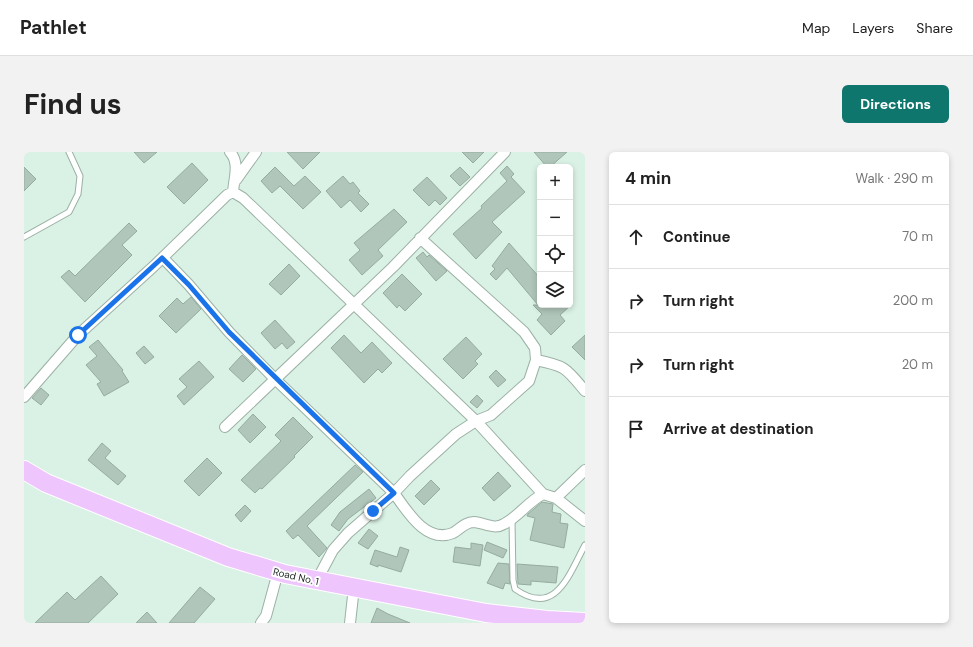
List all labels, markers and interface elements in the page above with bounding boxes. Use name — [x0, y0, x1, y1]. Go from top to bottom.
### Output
text: Pathlet — [20, 15, 87, 40]
text: Map — [802, 19, 830, 37]
text: Layers — [852, 19, 894, 37]
text: Share — [916, 19, 953, 37]
button: Directions — [842, 85, 949, 123]
text: Find us — [24, 86, 122, 123]
map controls — [537, 164, 573, 308]
button: + — [537, 164, 573, 200]
text: 4 min — [625, 167, 671, 189]
text: Walk · 290 m — [856, 170, 933, 187]
button: − — [537, 200, 573, 236]
icon: ahead — [625, 226, 647, 248]
text: Continue — [663, 227, 731, 247]
text: 70 m — [902, 228, 933, 245]
button: locate — [537, 236, 573, 272]
button: layers — [537, 272, 573, 308]
icon: right — [625, 290, 647, 312]
text: Turn right — [663, 291, 734, 311]
text: 200 m — [893, 292, 933, 309]
route start — [69, 326, 87, 344]
icon: right — [625, 354, 647, 376]
text: Turn right — [663, 355, 734, 375]
text: 20 m — [902, 356, 933, 373]
icon: arrive — [625, 418, 647, 440]
text: Arrive at destination — [663, 419, 814, 439]
route end — [364, 502, 382, 520]
street label: Road No. 1 — [272, 565, 320, 588]

